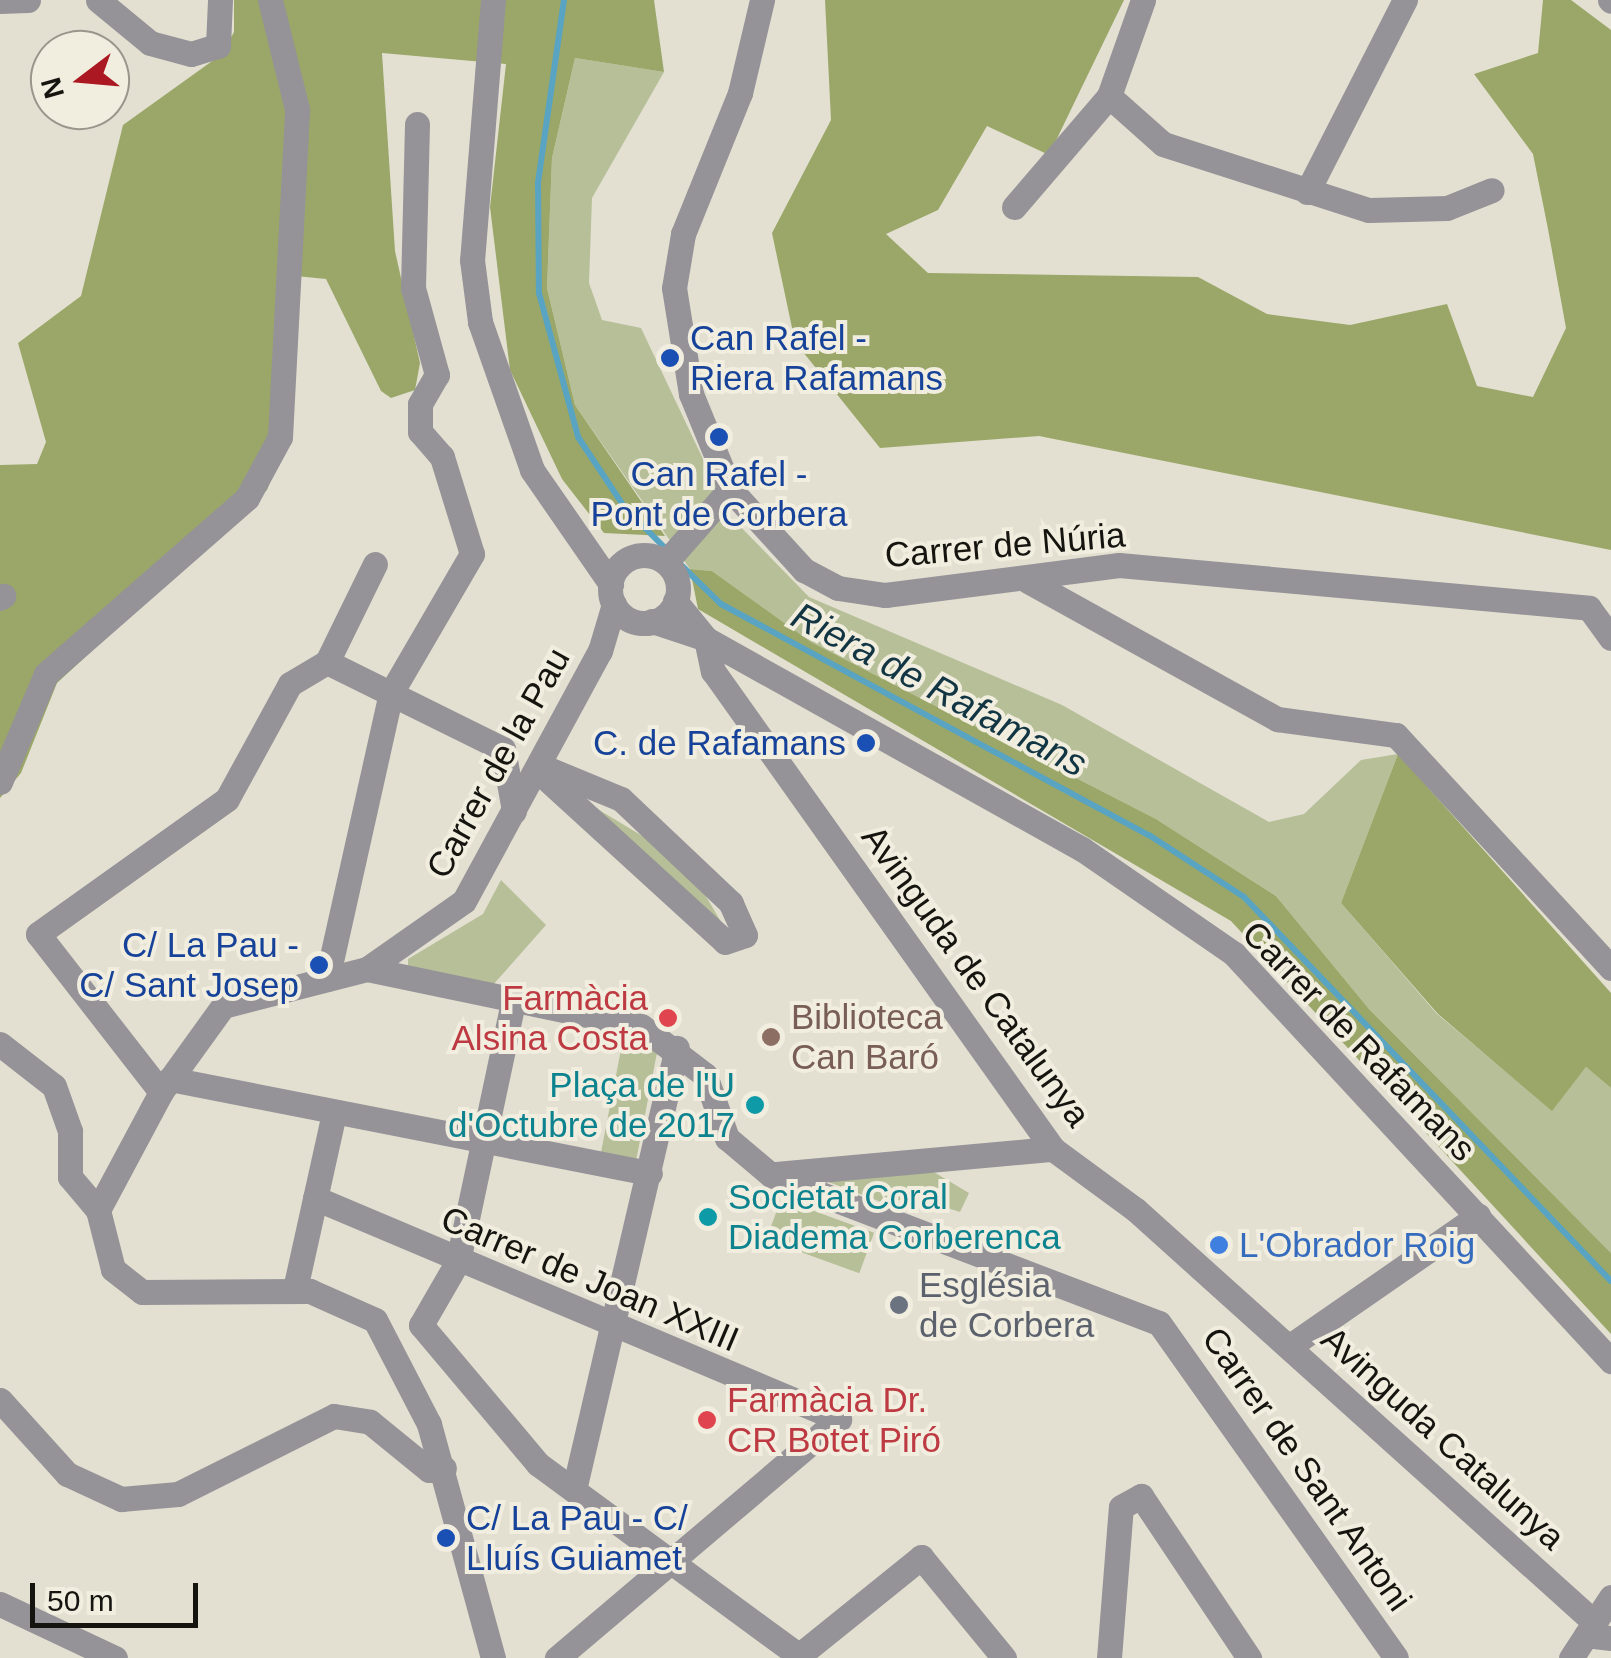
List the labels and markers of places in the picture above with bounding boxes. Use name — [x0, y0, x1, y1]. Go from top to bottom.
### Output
place label: Can Rafel - Riera Rafamans — [690, 317, 943, 399]
marker: Can Rafel - Riera Rafamans — [659, 347, 681, 369]
marker: Can Rafel - Pont de Corbera — [708, 426, 730, 448]
place label: Can Rafel - Pont de Corbera — [591, 453, 847, 535]
place label: C. de Rafamans — [593, 722, 846, 764]
marker: C. de Rafamans — [855, 732, 877, 754]
place label: C/ La Pau - C/ Sant Josep — [79, 924, 299, 1006]
marker: C/ La Pau - C/ Sant Josep — [308, 954, 330, 976]
place label: Farmàcia Alsina Costa — [452, 977, 648, 1059]
place label: Biblioteca Can Baró — [791, 996, 943, 1078]
marker: Farmàcia Alsina Costa — [657, 1007, 679, 1029]
marker: Biblioteca Can Baró — [760, 1026, 782, 1048]
place label: Plaça de l'U d'Octubre de 2017 — [448, 1064, 735, 1146]
marker: Plaça de l'U d'Octubre de 2017 — [744, 1094, 766, 1116]
place label: Societat Coral Diadema Corberenca — [728, 1176, 1061, 1258]
marker: Societat Coral Diadema Corberenca — [697, 1206, 719, 1228]
place label: L'Obrador Roig — [1239, 1224, 1475, 1266]
marker: L'Obrador Roig — [1208, 1234, 1230, 1256]
place label: Església de Corbera — [919, 1264, 1094, 1346]
marker: Església de Corbera — [888, 1294, 910, 1316]
place label: Farmàcia Dr. CR Botet Piró — [727, 1379, 941, 1461]
marker: Farmàcia Dr. CR Botet Piró — [696, 1409, 718, 1431]
place label: C/ La Pau - C/ Lluís Guiamet — [466, 1497, 688, 1579]
marker: C/ La Pau - C/ Lluís Guiamet — [435, 1527, 457, 1549]

